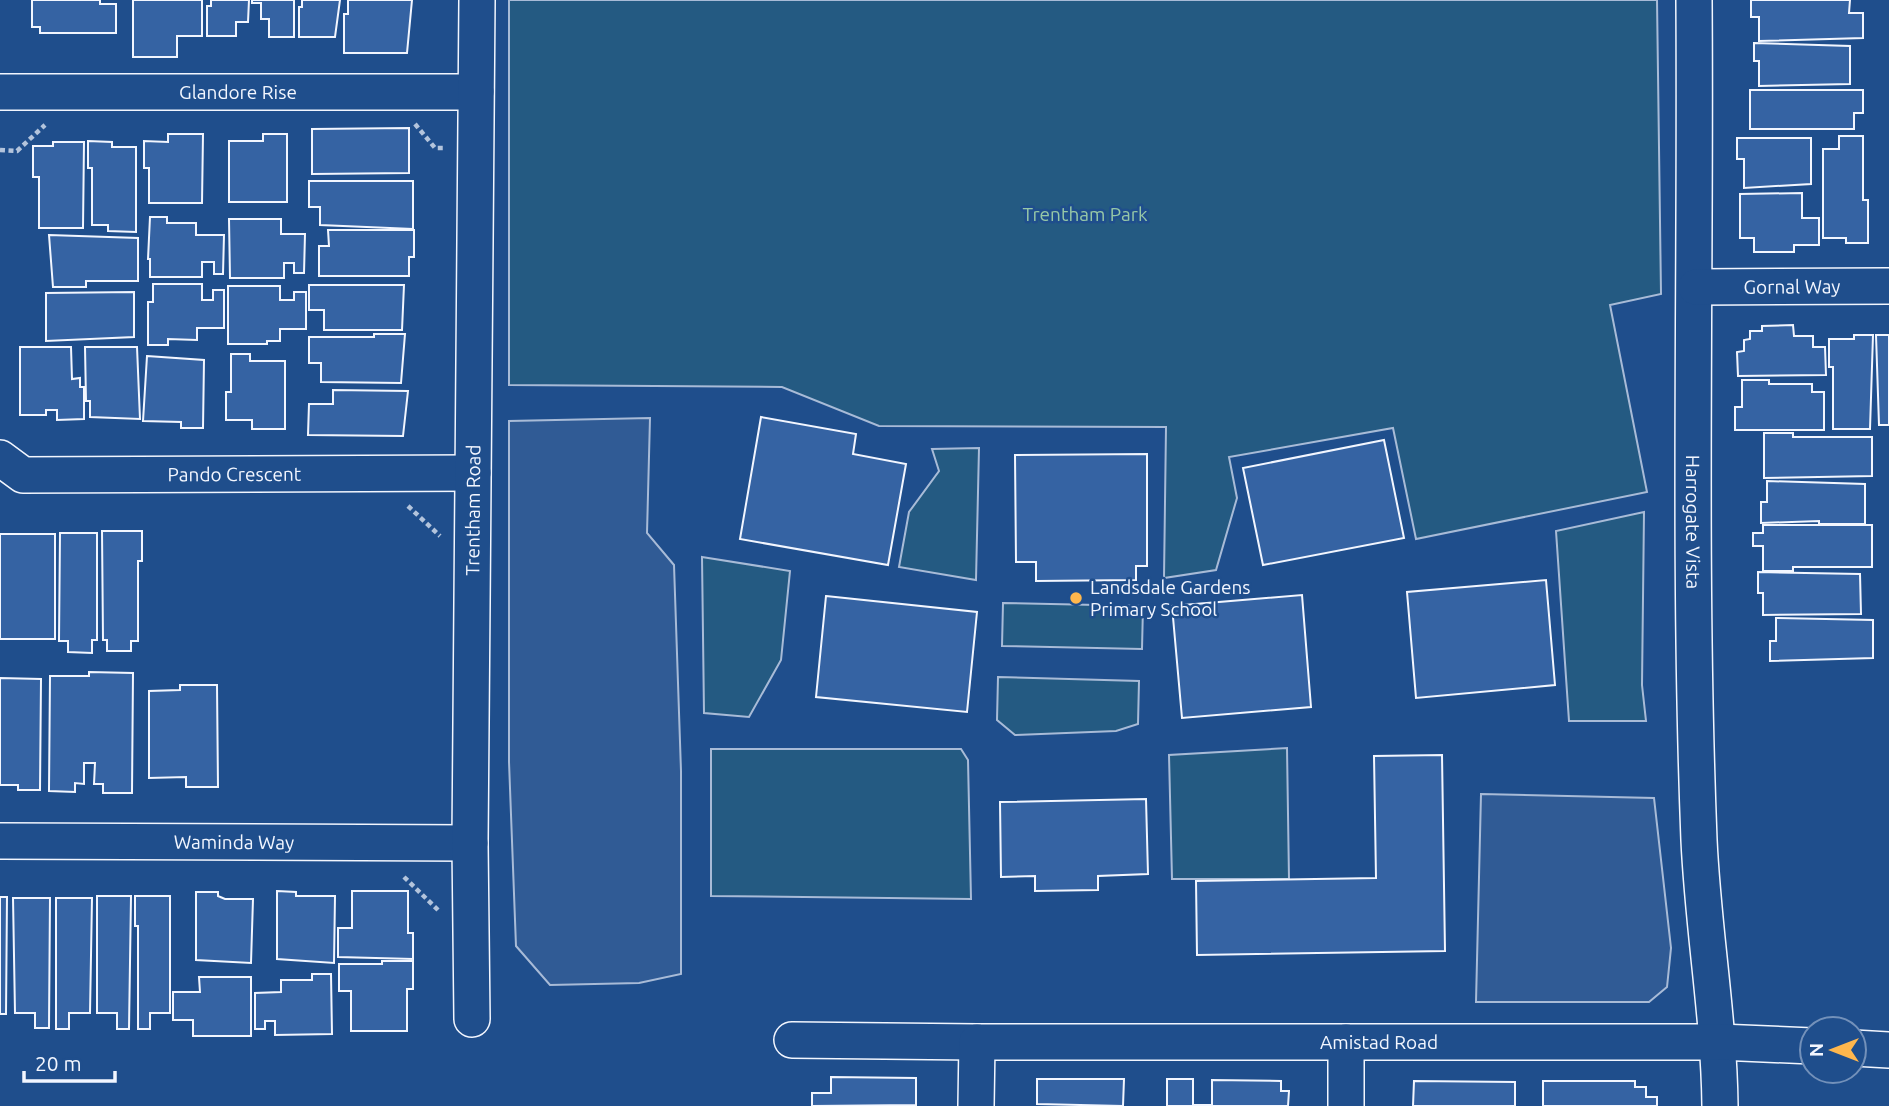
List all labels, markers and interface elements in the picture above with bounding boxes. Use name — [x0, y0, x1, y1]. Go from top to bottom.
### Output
street label: Glandore Rise — [179, 81, 297, 103]
park label: Trentham Park — [1022, 203, 1148, 225]
street label: Gornal Way — [1743, 275, 1841, 298]
street label: Trentham Road — [461, 444, 484, 576]
street label: Harrogate Vista — [1682, 455, 1704, 589]
street label: Pando Crescent — [168, 463, 302, 485]
place label: Landsdale Gardens Primary School — [1090, 576, 1251, 620]
marker: Landsdale Gardens Primary School — [1068, 590, 1084, 606]
street label: Waminda Way — [174, 831, 294, 853]
north arrow — [1798, 1015, 1868, 1085]
street label: Amistad Road — [1320, 1031, 1438, 1053]
scale bar — [24, 1040, 116, 1084]
text: N — [1805, 1043, 1827, 1057]
text: 20 m — [35, 1051, 82, 1075]

